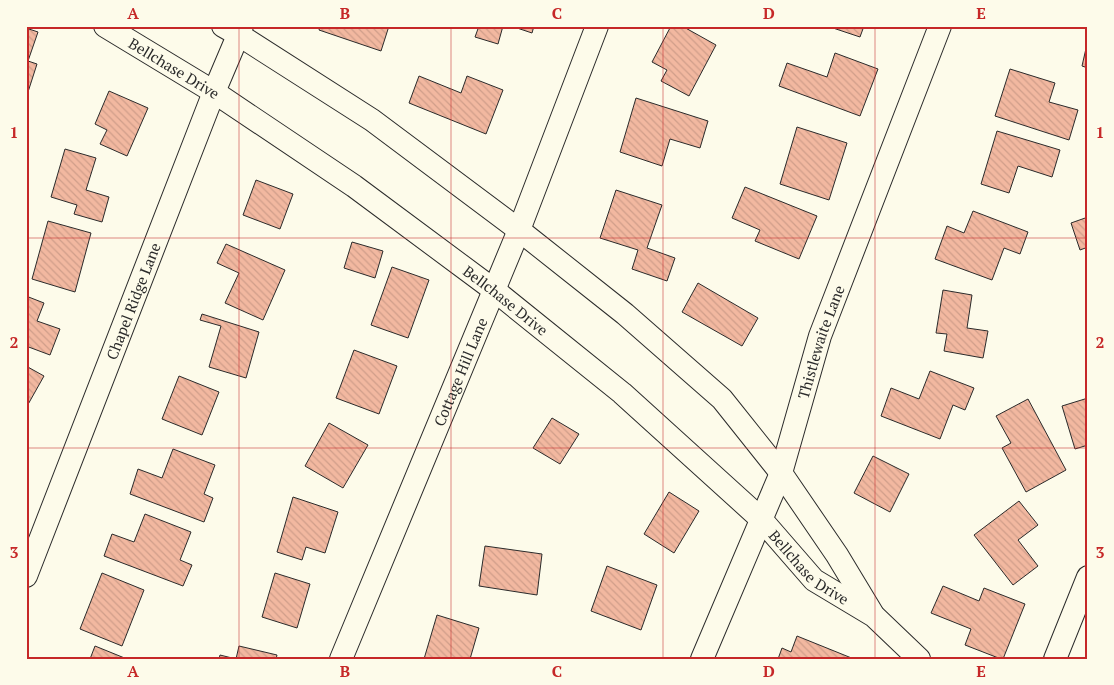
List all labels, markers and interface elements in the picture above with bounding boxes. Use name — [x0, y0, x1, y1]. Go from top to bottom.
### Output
text: A — [127, 2, 139, 24]
text: B — [340, 2, 350, 24]
text: C — [552, 2, 562, 24]
text: D — [763, 2, 775, 24]
text: E — [976, 2, 986, 24]
street label: Bellchase Drive — [125, 33, 224, 103]
text: 1 — [9, 121, 19, 143]
text: 1 — [1095, 121, 1105, 143]
street label: Chapel Ridge Lane — [101, 240, 165, 362]
street label: Bellchase Drive — [459, 261, 552, 340]
street label: Thistlewaite Lane — [793, 282, 849, 401]
street label: Cottage Hill Lane — [429, 314, 492, 429]
text: 2 — [9, 331, 19, 353]
text: 2 — [1095, 331, 1105, 353]
street label: Bellchase Drive — [765, 525, 853, 609]
text: 3 — [9, 541, 19, 563]
text: 3 — [1095, 541, 1105, 563]
text: A — [127, 660, 139, 682]
text: B — [340, 660, 350, 682]
text: C — [552, 660, 562, 682]
text: D — [763, 660, 775, 682]
text: E — [976, 660, 986, 682]

